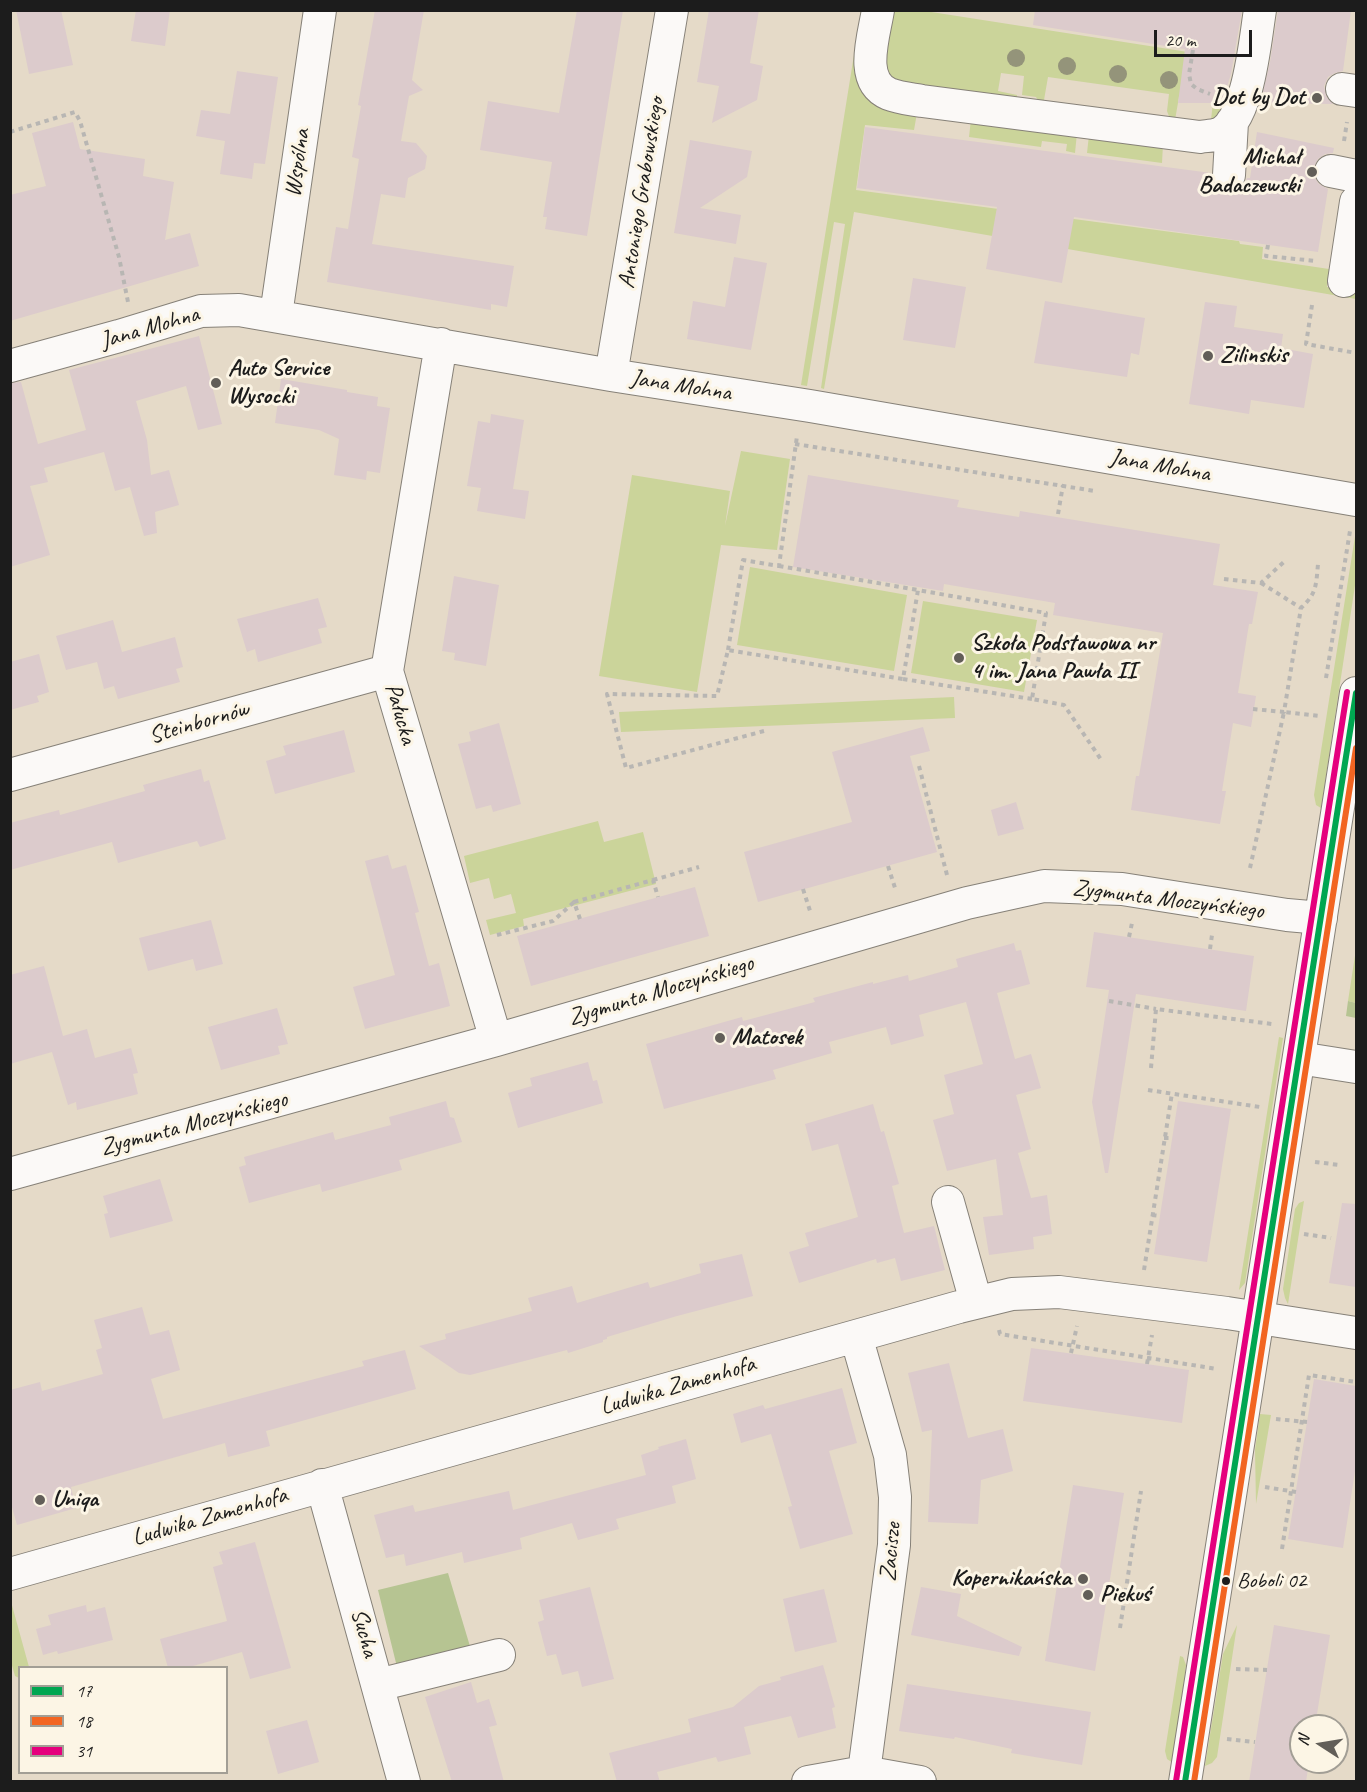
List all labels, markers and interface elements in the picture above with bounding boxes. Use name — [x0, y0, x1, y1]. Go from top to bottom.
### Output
scale bar — [1157, 18, 1254, 56]
text: 20 m — [1165, 29, 1196, 51]
place label: Dot by Dot — [1213, 84, 1305, 112]
marker: Dot by Dot — [1310, 91, 1324, 105]
street label: Antoniego Grabowskiego — [613, 95, 671, 291]
street label: Wspólna — [279, 127, 317, 199]
place label: Michał Badaczewski — [1199, 144, 1300, 200]
marker: Michał Badaczewski — [1305, 165, 1319, 179]
street label: Jana Mohna — [97, 300, 203, 356]
place label: Zilinskis — [1220, 342, 1288, 370]
marker: Zilinskis — [1201, 349, 1215, 363]
place label: Auto Service Wysocki — [228, 355, 329, 411]
street label: Jana Mohna — [629, 364, 733, 408]
marker: Auto Service Wysocki — [209, 376, 223, 390]
street label: Jana Mohna — [1108, 443, 1212, 489]
place label: Szkoła Podstawowa nr 4 im. Jana Pawła II — [971, 630, 1155, 686]
marker: Szkoła Podstawowa nr 4 im. Jana Pawła II — [952, 651, 966, 665]
street label: Pałucka — [378, 680, 422, 748]
street label: Steinbornów — [146, 695, 252, 751]
street label: Zygmunta Moczyńskiego — [1071, 874, 1265, 926]
street label: Zygmunta Moczyńskiego — [565, 949, 757, 1033]
place label: Matosek — [732, 1024, 802, 1052]
marker: Matosek — [713, 1031, 727, 1045]
street label: Zygmunta Moczyńskiego — [98, 1085, 290, 1163]
street label: Ludwika Zamenhofa — [597, 1350, 759, 1422]
street label: Ludwika Zamenhofa — [129, 1481, 291, 1553]
place label: Uniqa — [52, 1486, 98, 1514]
marker: Uniqa — [33, 1493, 47, 1507]
street label: Zacisze — [874, 1521, 908, 1583]
place label: Kopernikańska — [951, 1565, 1071, 1593]
place label: Boboli 02 — [1237, 1568, 1306, 1594]
marker: Kopernikańska — [1076, 1572, 1090, 1586]
marker: Boboli 02 — [1220, 1575, 1232, 1587]
place label: Piekuś — [1100, 1581, 1150, 1609]
marker: Piekuś — [1081, 1588, 1095, 1602]
street label: Sucha — [344, 1606, 384, 1660]
legend — [18, 1666, 228, 1774]
text: 17 — [76, 1680, 92, 1702]
text: 18 — [76, 1710, 92, 1732]
north arrow — [1289, 1714, 1349, 1774]
text: N — [1293, 1734, 1314, 1748]
text: 31 — [76, 1740, 92, 1762]

